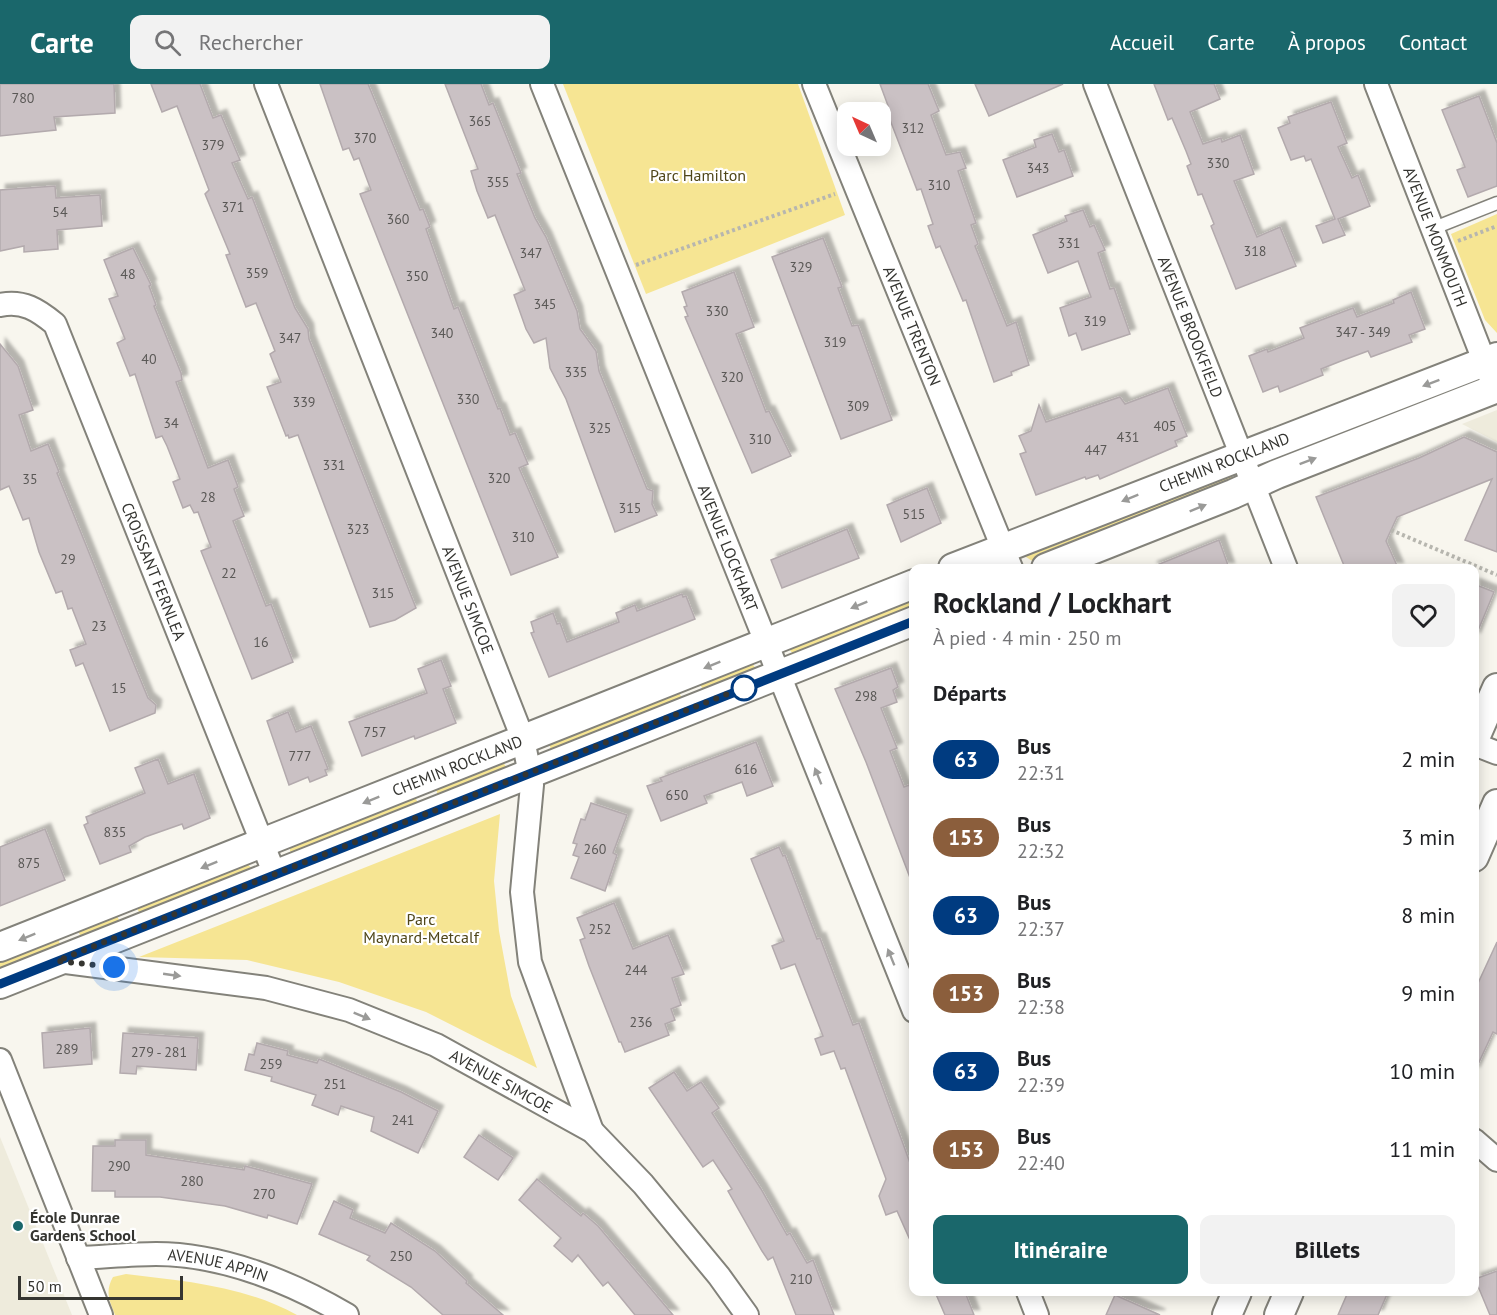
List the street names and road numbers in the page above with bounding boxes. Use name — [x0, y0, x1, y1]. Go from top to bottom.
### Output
street label: AVENUE MONMOUTH — [1399, 164, 1472, 310]
street label: AVENUE BROOKFIELD — [1154, 253, 1228, 400]
street label: AVENUE TRENTON — [879, 263, 946, 389]
street label: CHEMIN ROCKLAND — [1156, 428, 1292, 496]
street label: AVENUE LOCKHART — [694, 482, 763, 615]
street label: CROISSANT FERNLEA — [117, 500, 190, 644]
street label: AVENUE SIMCOE — [438, 543, 499, 657]
street label: CHEMIN ROCKLAND — [389, 731, 525, 800]
street label: AVENUE SIMCOE — [446, 1045, 556, 1117]
street label: AVENUE APPIN — [167, 1244, 271, 1286]

